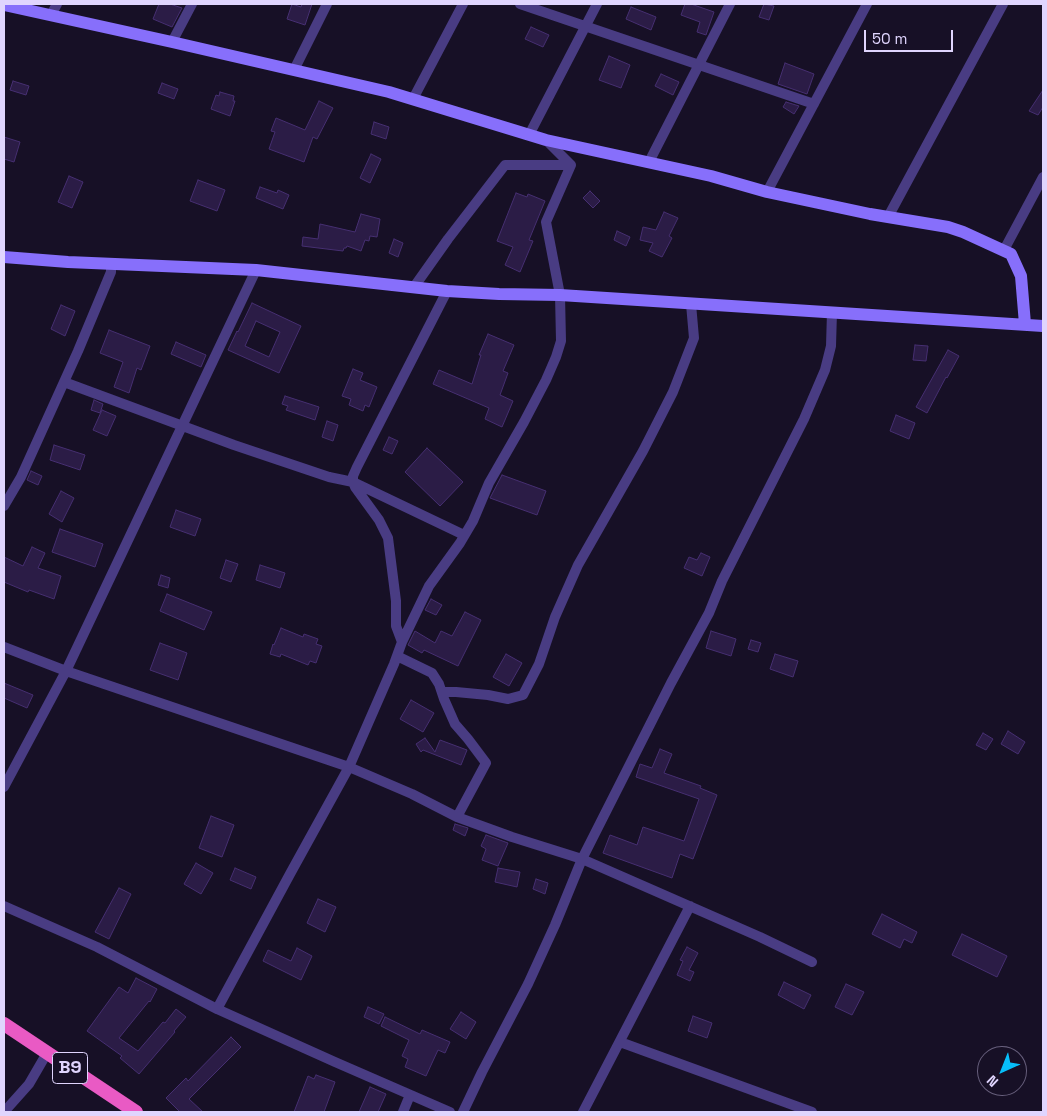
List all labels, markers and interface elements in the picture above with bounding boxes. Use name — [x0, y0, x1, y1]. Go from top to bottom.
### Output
scale bar — [867, 20, 956, 52]
text: 50 m — [872, 29, 907, 48]
north arrow — [977, 1046, 1027, 1096]
road number: B9 — [52, 1052, 88, 1084]
text: N — [983, 1071, 1002, 1091]

